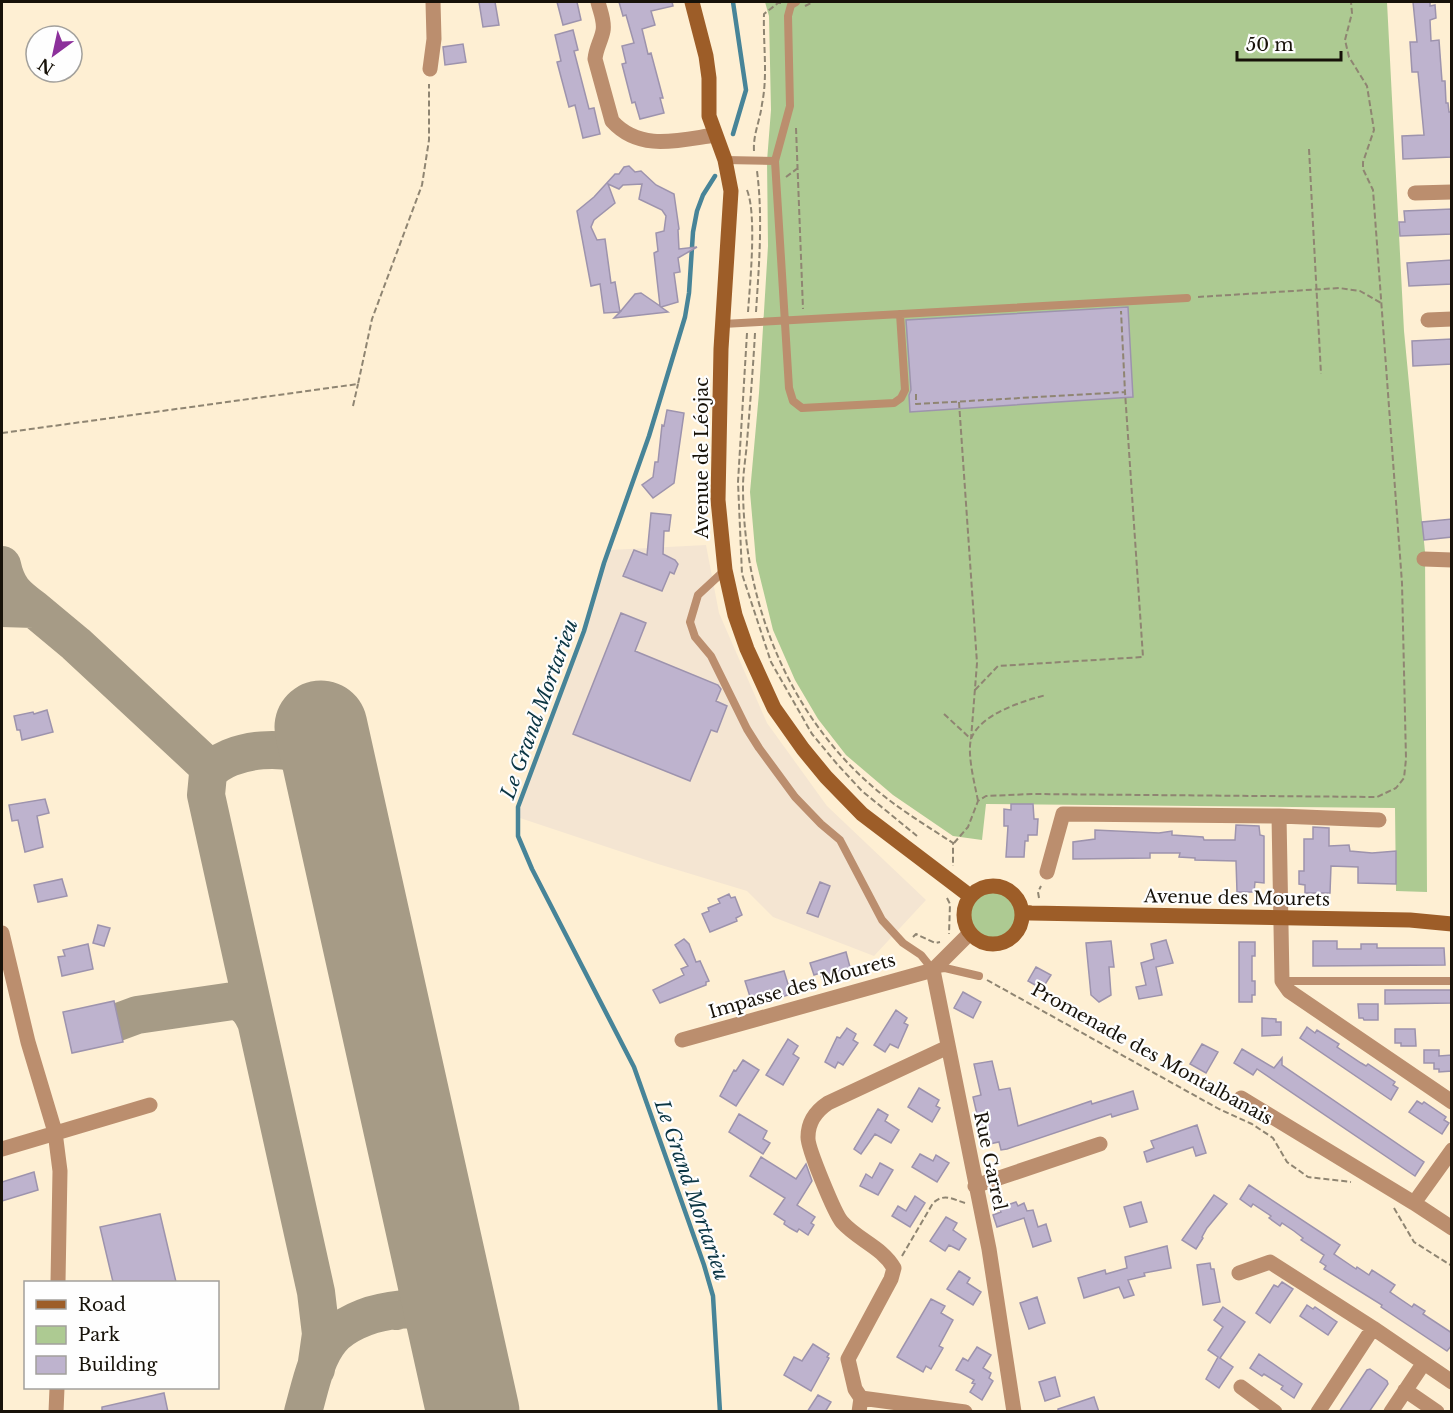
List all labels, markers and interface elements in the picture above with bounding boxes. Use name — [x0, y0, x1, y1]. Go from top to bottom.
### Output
north arrow — [24, 24, 84, 84]
scale bar — [1237, 24, 1340, 62]
text: 50 m — [1246, 34, 1294, 56]
text: N — [34, 54, 58, 79]
street label: Avenue de Léojac — [691, 377, 713, 540]
water label: Le Grand Mortarieu — [495, 616, 583, 803]
street label: Avenue des Mourets — [1143, 885, 1330, 911]
street label: Impasse des Mourets — [706, 949, 898, 1023]
street label: Promenade des Montalbanais — [1028, 978, 1276, 1130]
water label: Le Grand Mortarieu — [649, 1096, 734, 1284]
street label: Rue Garrel — [969, 1110, 1011, 1213]
legend — [24, 1281, 219, 1389]
text: Road — [78, 1294, 126, 1316]
text: Park — [78, 1324, 120, 1346]
text: Building — [78, 1354, 157, 1376]

